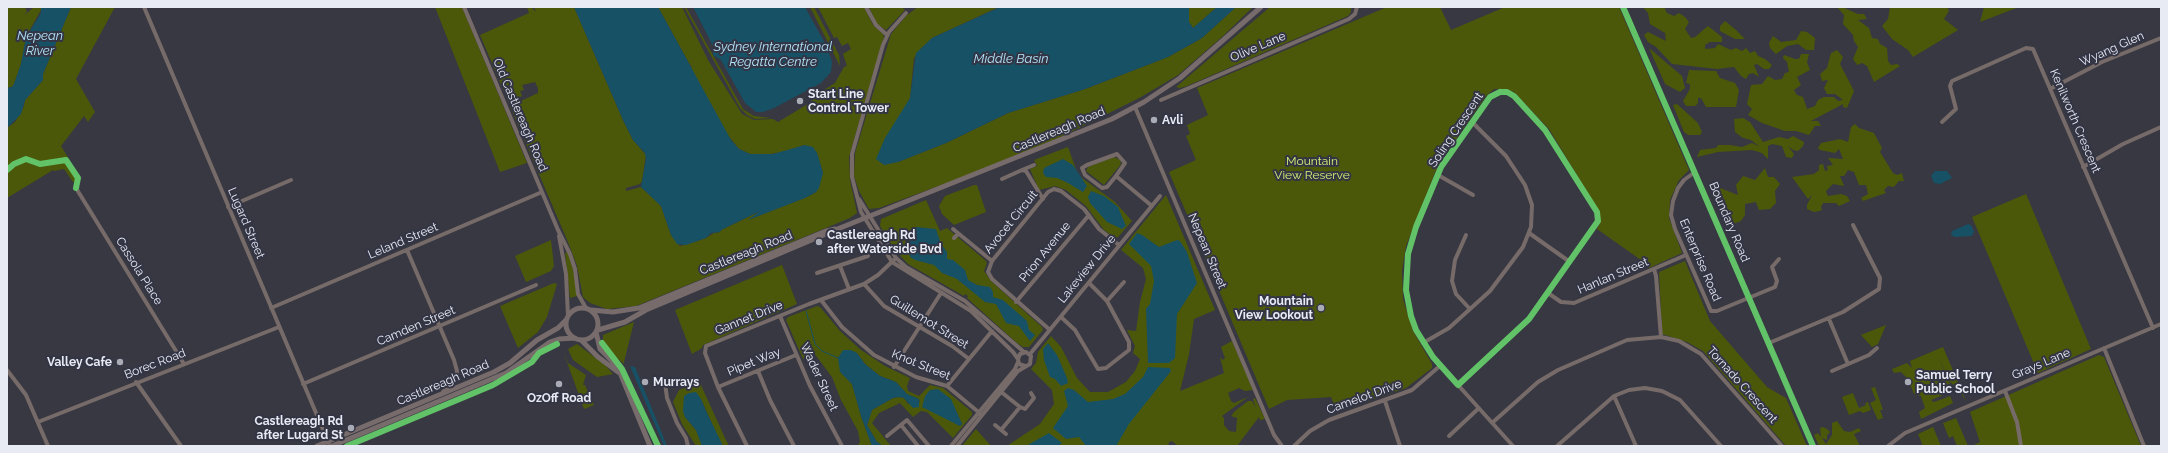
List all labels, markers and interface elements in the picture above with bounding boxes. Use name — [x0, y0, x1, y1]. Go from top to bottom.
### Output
water label: Nepean River — [17, 28, 63, 59]
street label: Wyang Glen — [2078, 28, 2146, 70]
street label: Olive Lane — [1228, 29, 1288, 65]
water label: Sydney International Regatta Centre — [714, 39, 832, 70]
water label: Middle Basin — [973, 51, 1049, 67]
street label: Old Castlereagh Road — [490, 56, 550, 174]
street label: Kenilworth Crescent — [2047, 67, 2103, 175]
place label: Start Line Control Tower — [808, 87, 889, 115]
street label: Soling Crescent — [1426, 90, 1486, 170]
marker: Start Line Control Tower — [795, 96, 805, 106]
street label: Castlereagh Road — [1011, 104, 1107, 156]
place label: Avli — [1162, 113, 1183, 127]
marker: Avli — [1149, 115, 1159, 125]
park label: Mountain View Reserve — [1274, 154, 1350, 182]
street label: Boundary Road — [1706, 180, 1752, 264]
street label: Lugard Street — [225, 185, 267, 261]
street label: Avocet Circuit — [981, 188, 1041, 256]
street label: Nepean Street — [1185, 211, 1229, 291]
street label: Enterprise Road — [1676, 217, 1724, 303]
street label: Prion Avenue — [1016, 219, 1074, 285]
street label: Leland Street — [366, 220, 440, 262]
street label: Castlereagh Road — [698, 228, 794, 278]
place label: Castlereagh Rd after Waterside Bvd — [827, 228, 942, 256]
street label: Lakeview Drive — [1055, 232, 1119, 306]
street label: Cassola Place — [112, 234, 166, 308]
marker: Castlereagh Rd after Waterside Bvd — [814, 237, 824, 247]
street label: Hanlan Street — [1575, 255, 1651, 297]
street label: Guillemot Street — [887, 292, 971, 352]
place label: Mountain View Lookout — [1235, 294, 1313, 322]
street label: Gannet Drive — [713, 298, 785, 338]
street label: Camden Street — [375, 303, 457, 349]
marker: Mountain View Lookout — [1316, 303, 1326, 313]
street label: Wader Street — [797, 341, 841, 413]
street label: Tornado Crescent — [1704, 344, 1780, 426]
street label: Pipet Way — [725, 345, 783, 379]
street label: Grays Lane — [2010, 345, 2072, 383]
street label: Borec Road — [122, 346, 188, 382]
street label: Knot Street — [890, 347, 952, 383]
place label: Valley Cafe — [47, 355, 112, 369]
marker: Valley Cafe — [115, 357, 125, 367]
street label: Castlereagh Road — [395, 357, 491, 409]
place label: Samuel Terry Public School — [1916, 368, 1995, 396]
place label: Murrays — [653, 375, 699, 389]
marker: Murrays — [640, 377, 650, 387]
street label: Camelot Drive — [1324, 377, 1404, 417]
marker: Samuel Terry Public School — [1903, 377, 1913, 387]
marker: OzOff Road — [554, 379, 564, 389]
place label: OzOff Road — [527, 391, 591, 405]
place label: Castlereagh Rd after Lugard St — [254, 414, 343, 442]
marker: Castlereagh Rd after Lugard St — [346, 423, 356, 433]

